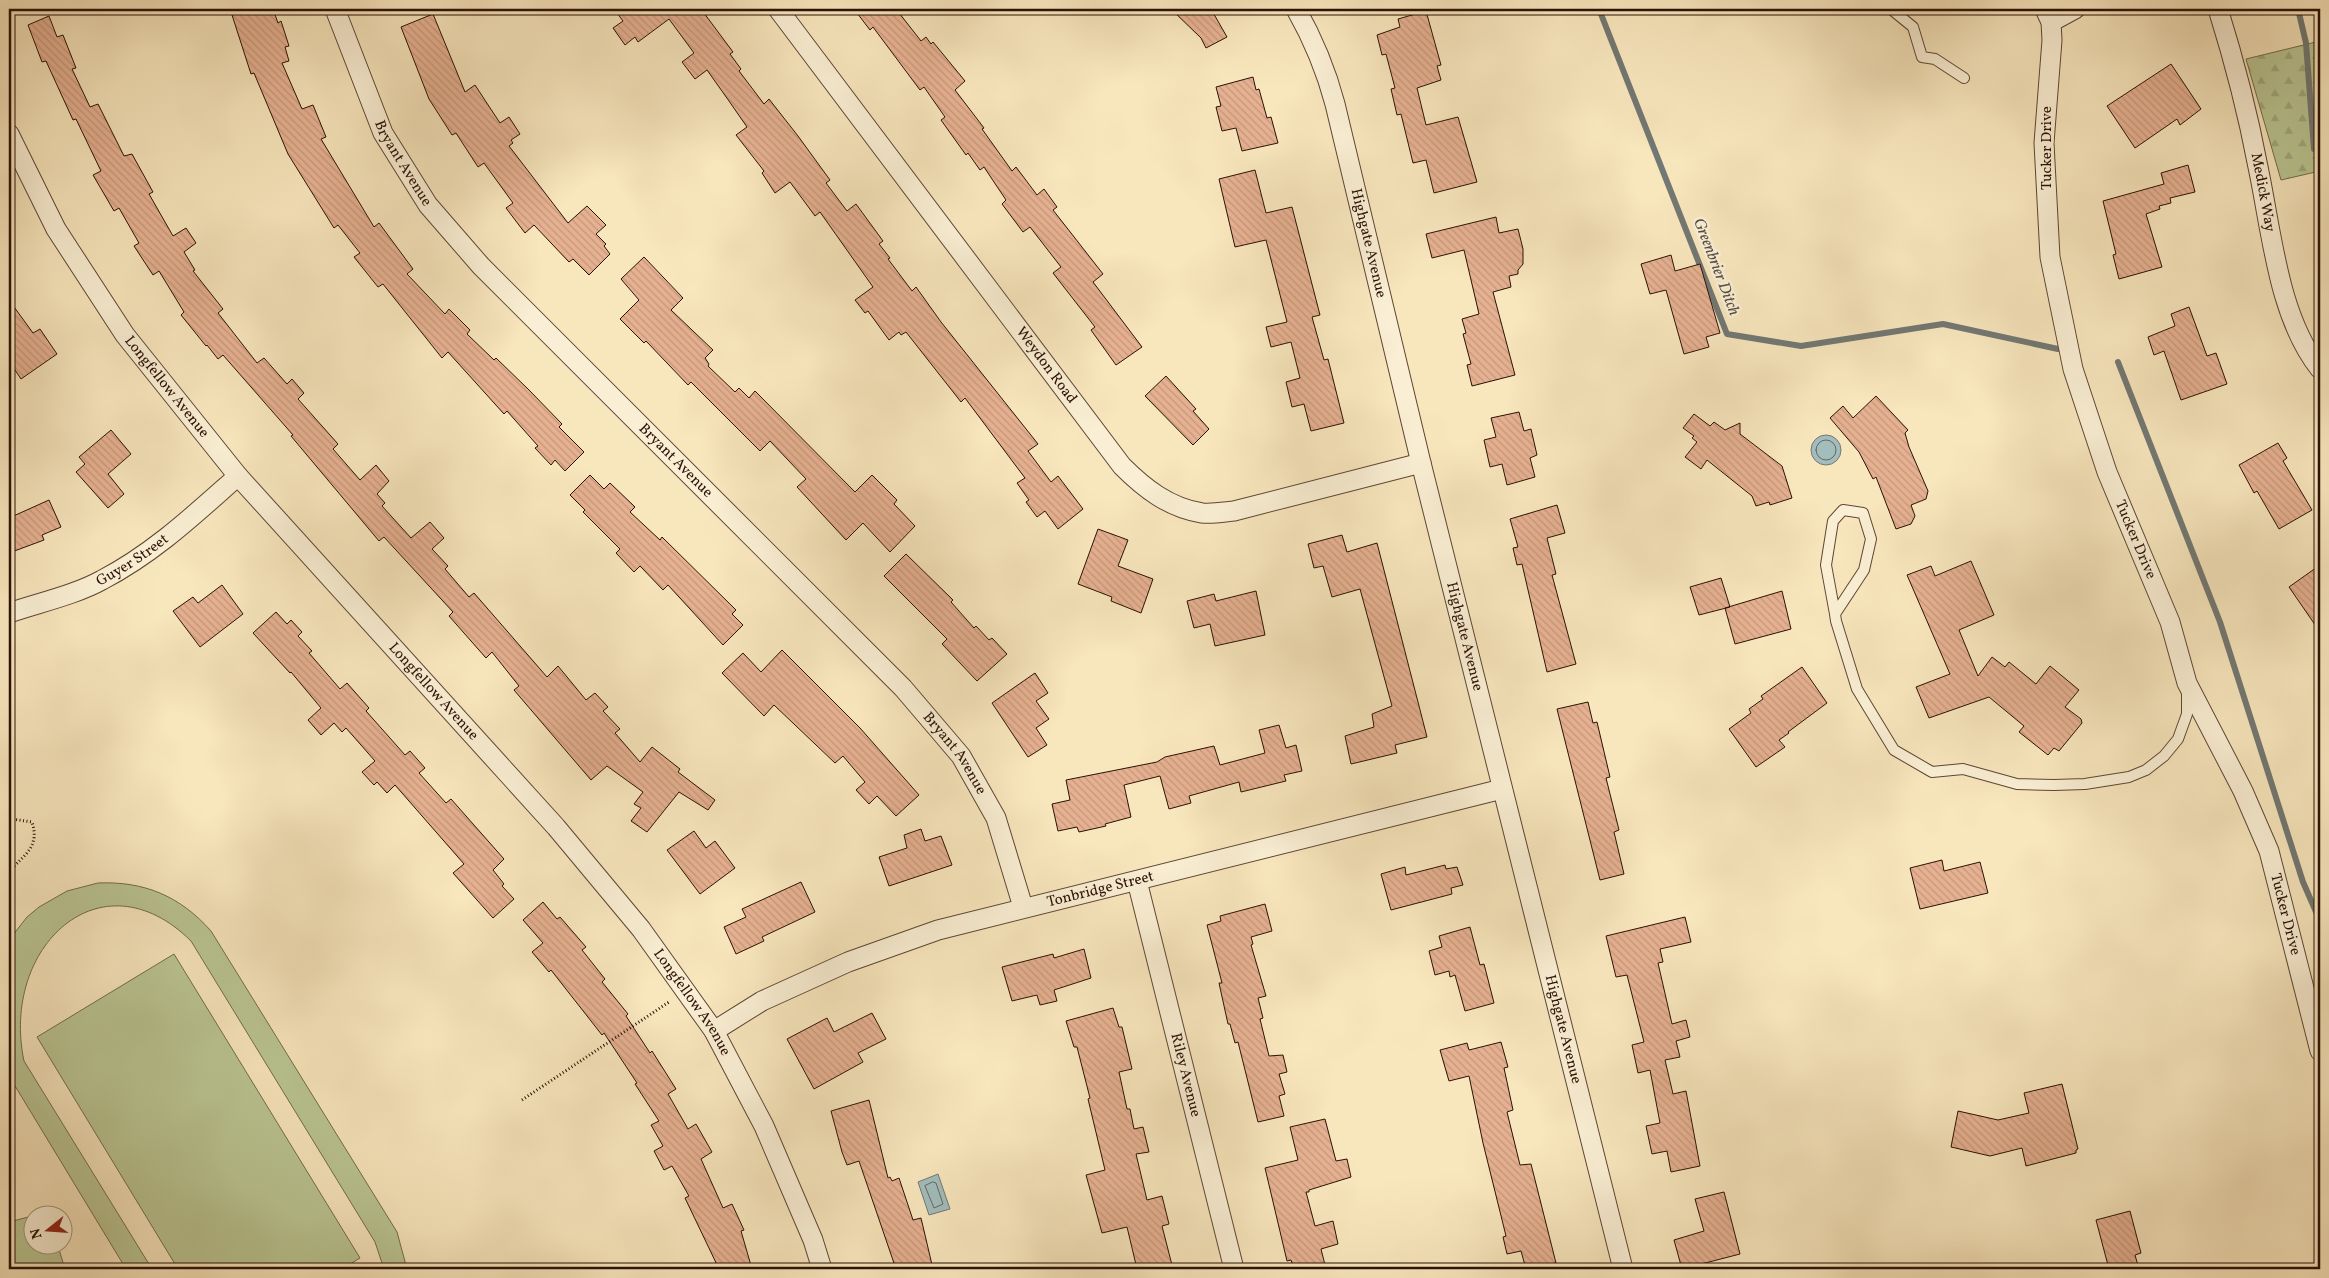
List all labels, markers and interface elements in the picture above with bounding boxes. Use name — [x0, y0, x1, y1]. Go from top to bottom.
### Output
street label: Tucker Drive — [2037, 106, 2058, 190]
street label: Bryant Avenue — [369, 117, 437, 211]
street label: Medick Way — [2245, 151, 2280, 234]
street label: Highgate Avenue — [1345, 186, 1392, 300]
water label: Greenbrier Ditch — [1687, 215, 1745, 319]
street label: Weydon Road — [1010, 323, 1082, 408]
street label: Longfellow Avenue — [119, 331, 214, 442]
street label: Bryant Avenue — [634, 419, 718, 503]
street label: Tucker Drive — [2109, 497, 2161, 582]
street label: Guyer Street — [93, 529, 173, 592]
street label: Highgate Avenue — [1441, 580, 1488, 693]
street label: Longfellow Avenue — [383, 638, 483, 745]
street label: Bryant Avenue — [918, 708, 991, 799]
street label: Tonbridge Street — [1045, 866, 1156, 913]
street label: Tucker Drive — [2265, 871, 2306, 958]
street label: Longfellow Avenue — [648, 945, 736, 1060]
street label: Highgate Avenue — [1539, 973, 1587, 1086]
street label: Riley Avenue — [1165, 1031, 1206, 1119]
north arrow — [22, 1206, 72, 1256]
text: N — [26, 1226, 48, 1241]

